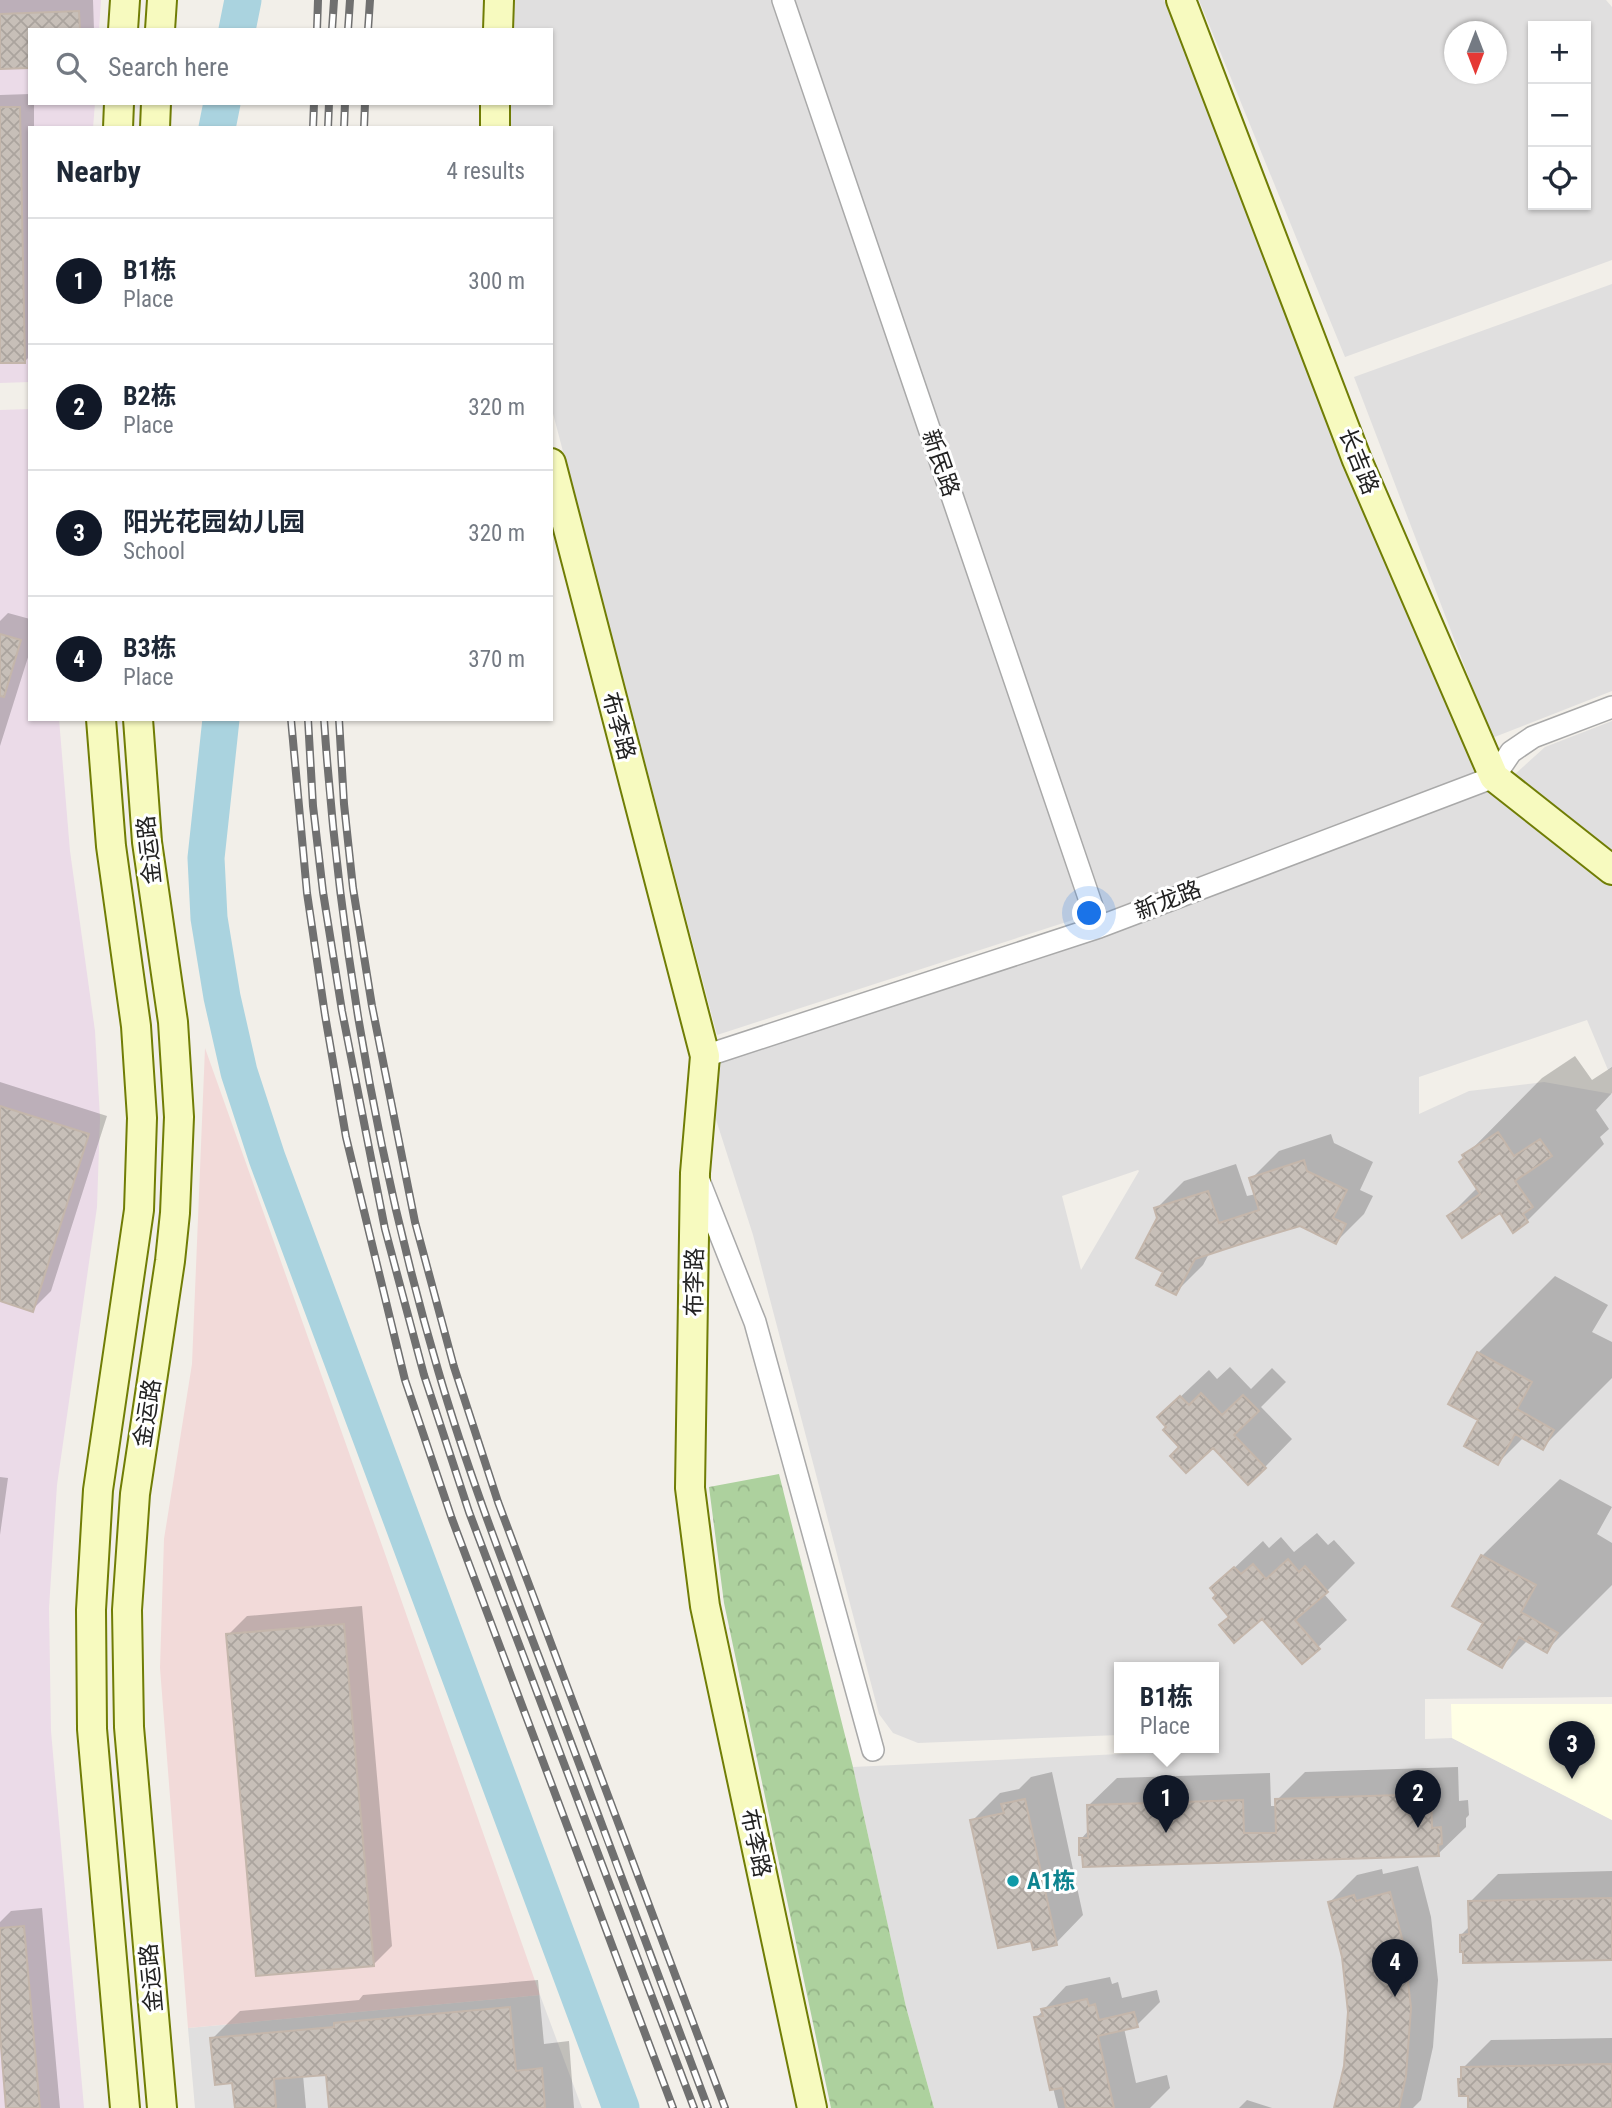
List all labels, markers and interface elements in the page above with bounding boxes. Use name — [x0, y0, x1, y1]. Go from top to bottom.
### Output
north arrow — [1444, 21, 1507, 84]
map controls — [1528, 21, 1591, 210]
button: + — [1528, 21, 1591, 84]
search box — [28, 28, 553, 105]
icon: search — [52, 48, 90, 86]
text: Search here — [108, 52, 229, 82]
button: − — [1528, 84, 1591, 147]
button: locate — [1528, 147, 1591, 210]
text: Nearby — [56, 154, 141, 189]
text: 4 results — [447, 158, 525, 185]
text: B1栋 — [123, 255, 177, 285]
text: 1 — [73, 268, 85, 295]
text: 300 m — [468, 268, 525, 295]
text: Place — [123, 286, 173, 313]
text: B2栋 — [123, 381, 177, 411]
text: 2 — [73, 394, 85, 421]
text: 320 m — [468, 394, 525, 421]
text: Place — [123, 412, 173, 439]
street label: 长吉路 — [1333, 424, 1384, 498]
street label: 新民路 — [917, 426, 965, 500]
text: 阳光花园幼儿园 — [123, 507, 305, 537]
text: 3 — [73, 520, 85, 547]
text: 320 m — [468, 520, 525, 547]
text: School — [123, 538, 185, 565]
text: B3栋 — [123, 633, 177, 663]
text: 4 — [73, 646, 85, 673]
text: 370 m — [468, 646, 525, 673]
text: Place — [123, 664, 173, 691]
street label: 布李路 — [597, 689, 640, 763]
street label: 金运路 — [132, 814, 167, 886]
street label: 新龙路 — [1131, 875, 1205, 925]
your location — [1072, 896, 1106, 930]
street label: 布李路 — [680, 1247, 709, 1317]
street label: 金运路 — [129, 1377, 166, 1449]
popup — [1114, 1662, 1219, 1753]
text: B1栋 — [1140, 1682, 1193, 1712]
text: Place — [1140, 1713, 1190, 1740]
pin: 3 — [1549, 1721, 1595, 1779]
pin: 2 — [1395, 1770, 1441, 1828]
pin: 1 — [1143, 1775, 1189, 1833]
street label: 布李路 — [735, 1807, 776, 1880]
place label: A1栋 — [1027, 1868, 1075, 1895]
marker: A1栋 — [1005, 1873, 1021, 1889]
pin: 4 — [1372, 1939, 1418, 1997]
street label: 金运路 — [135, 1942, 168, 2014]

